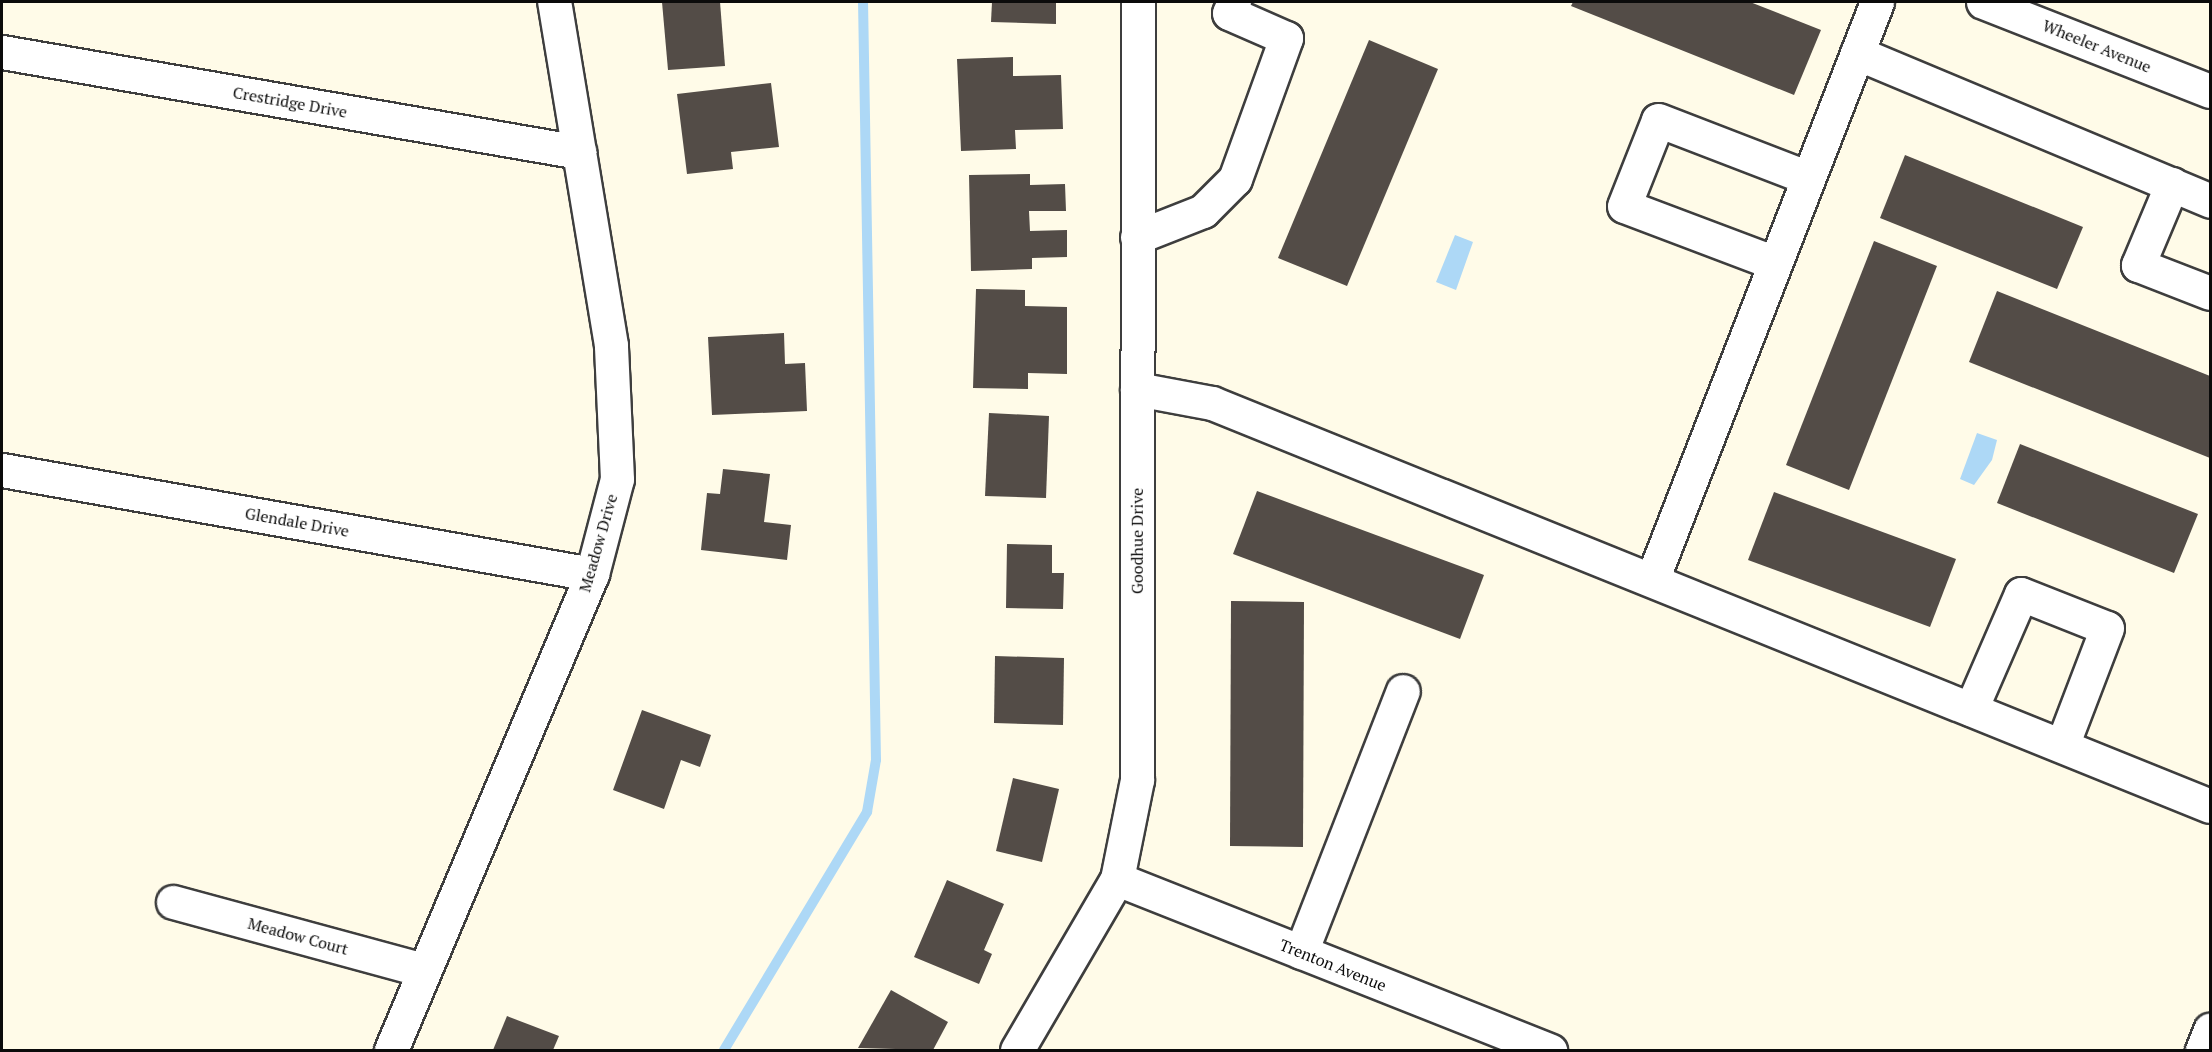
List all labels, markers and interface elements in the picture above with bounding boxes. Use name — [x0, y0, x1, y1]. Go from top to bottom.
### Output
street label: Wheeler Avenue — [2040, 15, 2154, 77]
street label: Crestridge Drive — [231, 82, 349, 122]
street label: Goodhue Drive — [1127, 488, 1147, 594]
street label: Meadow Drive — [575, 492, 621, 594]
street label: Glendale Drive — [244, 503, 350, 541]
street label: Meadow Court — [246, 913, 350, 959]
street label: Trenton Avenue — [1277, 935, 1389, 995]

